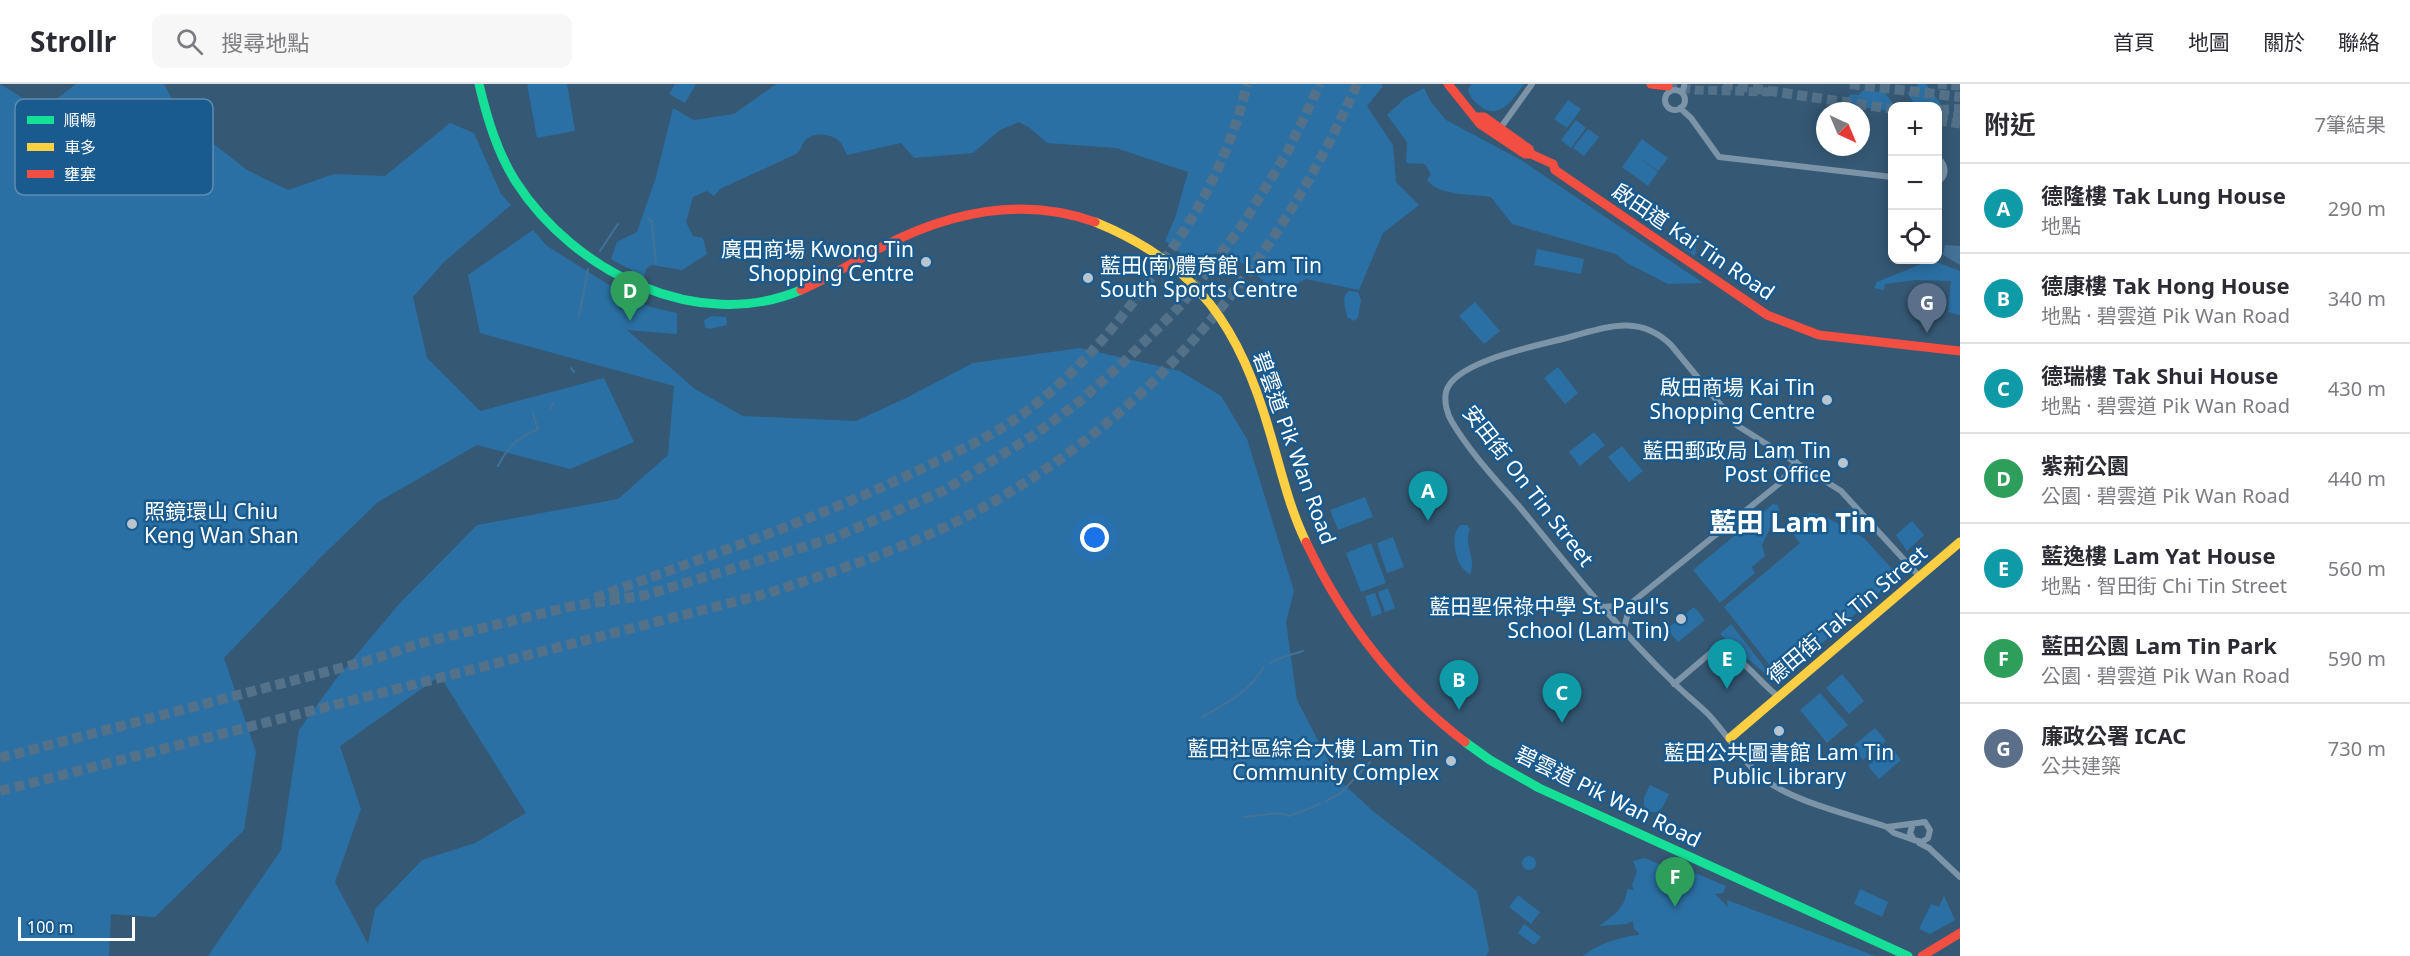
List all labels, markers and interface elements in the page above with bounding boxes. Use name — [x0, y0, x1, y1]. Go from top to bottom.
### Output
search box — [152, 14, 572, 68]
text: Strollr — [30, 22, 116, 60]
icon: search — [173, 25, 206, 58]
text: 搜尋地點 — [221, 27, 309, 57]
text: 首頁 — [2113, 28, 2155, 56]
text: 地圖 — [2188, 28, 2230, 56]
text: 關於 — [2263, 28, 2305, 56]
text: 聯絡 — [2338, 28, 2380, 56]
legend — [15, 99, 213, 195]
north arrow — [1816, 102, 1870, 156]
map controls — [1888, 102, 1942, 264]
button: + — [1888, 102, 1942, 156]
text: 附近 — [1984, 106, 2036, 142]
text: 順暢 — [64, 109, 96, 131]
text: 7筆結果 — [2315, 111, 2386, 138]
text: 車多 — [64, 136, 96, 158]
button: − — [1888, 156, 1942, 210]
text: 壅塞 — [64, 163, 96, 185]
street label: 啟田道 Kai Tin Road — [1607, 176, 1780, 306]
text: 德隆樓 Tak Lung House — [2041, 180, 2286, 210]
text: A — [1997, 195, 2010, 222]
text: 290 m — [2328, 195, 2386, 222]
button: locate — [1888, 210, 1942, 264]
text: 地點 — [2041, 212, 2081, 239]
place label: 廣田商場 Kwong Tin Shopping Centre — [721, 235, 914, 287]
place label: 藍田(南)體育館 Lam Tin South Sports Centre — [1100, 251, 1322, 303]
marker: 廣田商場 Kwong Tin Shopping Centre — [919, 255, 933, 269]
text: 德康樓 Tak Hong House — [2041, 270, 2290, 300]
marker: 藍田(南)體育館 Lam Tin South Sports Centre — [1081, 271, 1095, 285]
pin: D — [610, 272, 650, 321]
pin: G — [1908, 284, 1946, 333]
text: B — [1997, 285, 2010, 312]
text: 340 m — [2328, 285, 2386, 312]
text: 地點 · 碧雲道 Pik Wan Road — [2041, 302, 2290, 329]
street label: 碧雲道 Pik Wan Road — [1247, 347, 1343, 548]
text: 德瑞樓 Tak Shui House — [2041, 360, 2278, 390]
place label: 啟田商場 Kai Tin Shopping Centre — [1649, 373, 1815, 425]
text: C — [1997, 375, 2010, 402]
text: 430 m — [2328, 375, 2386, 402]
text: 地點 · 碧雲道 Pik Wan Road — [2041, 392, 2290, 419]
marker: 啟田商場 Kai Tin Shopping Centre — [1820, 393, 1834, 407]
street label: 安田街 On Tin Street — [1457, 399, 1601, 572]
place label: 藍田郵政局 Lam Tin Post Office — [1643, 436, 1831, 488]
text: 紫荊公園 — [2041, 450, 2129, 480]
marker: 藍田郵政局 Lam Tin Post Office — [1836, 456, 1850, 470]
text: D — [1996, 465, 2011, 492]
text: 440 m — [2328, 465, 2386, 492]
pin: A — [1408, 472, 1448, 521]
text: 公園 · 碧雲道 Pik Wan Road — [2041, 482, 2290, 509]
place label: 照鏡環山 Chiu Keng Wan Shan — [144, 497, 299, 549]
district label: 藍田 Lam Tin — [1710, 503, 1876, 540]
marker: 照鏡環山 Chiu Keng Wan Shan — [125, 517, 139, 531]
your location — [1080, 523, 1109, 552]
street label: 德田街 Tak Tin Street — [1760, 539, 1933, 690]
text: 藍逸樓 Lam Yat House — [2041, 540, 2276, 570]
text: E — [1998, 555, 2009, 582]
text: 560 m — [2328, 555, 2386, 582]
text: 地點 · 智田街 Chi Tin Street — [2041, 572, 2287, 599]
place label: 藍田聖保祿中學 St. Paul's School (Lam Tin) — [1429, 592, 1669, 644]
marker: 藍田聖保祿中學 St. Paul's School (Lam Tin) — [1674, 612, 1688, 626]
text: 藍田公園 Lam Tin Park — [2041, 630, 2277, 660]
pin: E — [1708, 640, 1746, 689]
text: F — [1998, 645, 2009, 672]
text: 590 m — [2328, 645, 2386, 672]
pin: B — [1440, 660, 1478, 710]
text: 公園 · 碧雲道 Pik Wan Road — [2041, 662, 2290, 689]
pin: C — [1542, 674, 1582, 723]
text: 廉政公署 ICAC — [2041, 720, 2186, 750]
marker: 藍田公共圖書館 Lam Tin Public Library — [1772, 724, 1786, 738]
place label: 藍田社區綜合大樓 Lam Tin Community Complex — [1188, 734, 1439, 786]
text: G — [1996, 735, 2011, 762]
text: 730 m — [2328, 735, 2386, 762]
place label: 藍田公共圖書館 Lam Tin Public Library — [1664, 738, 1894, 790]
street label: 碧雲道 Pik Wan Road — [1511, 739, 1706, 853]
text: 公共建築 — [2041, 752, 2121, 779]
marker: 藍田社區綜合大樓 Lam Tin Community Complex — [1444, 754, 1458, 768]
pin: F — [1656, 858, 1694, 907]
scale bar — [18, 914, 135, 942]
text: 100 m — [27, 916, 74, 938]

